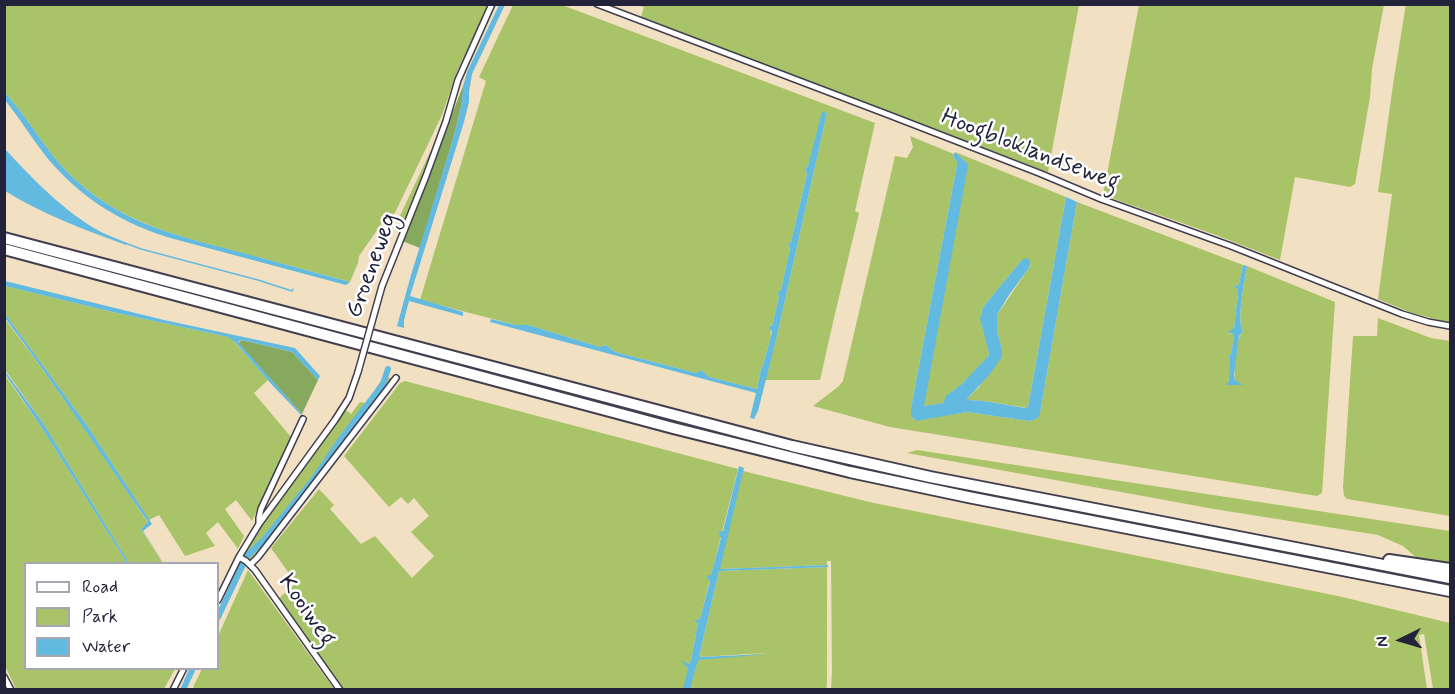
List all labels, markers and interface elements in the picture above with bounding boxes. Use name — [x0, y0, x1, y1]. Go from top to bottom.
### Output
street label: Hoogbloklandseweg — [937, 104, 1123, 198]
street label: Groeneweg — [341, 210, 405, 322]
legend — [24, 562, 219, 670]
street label: Kooiweg — [271, 569, 341, 653]
text: Road — [82, 575, 118, 599]
text: Park — [82, 605, 118, 629]
north arrow — [1371, 610, 1431, 670]
text: Water — [82, 635, 130, 659]
text: N — [1372, 635, 1393, 648]

